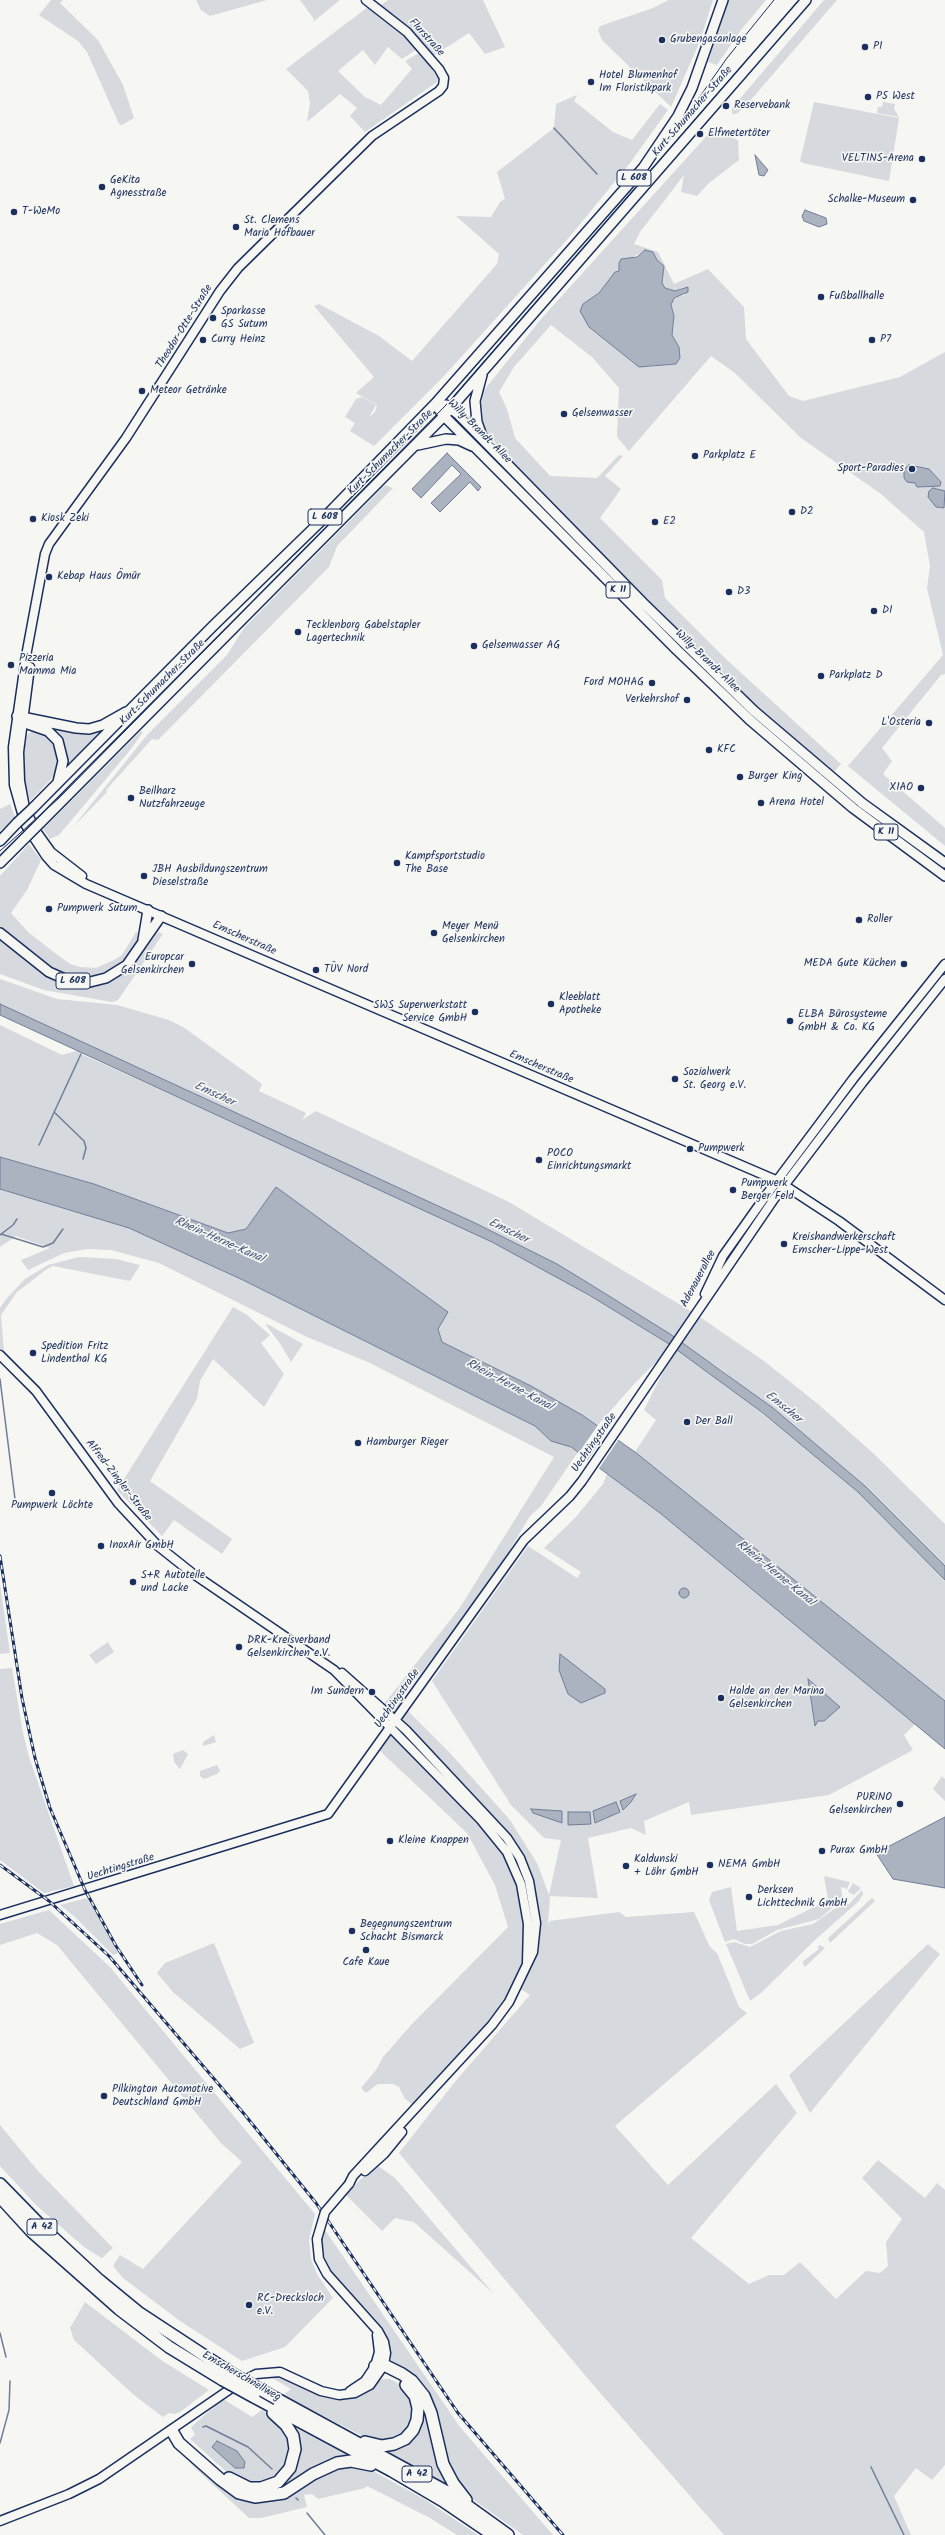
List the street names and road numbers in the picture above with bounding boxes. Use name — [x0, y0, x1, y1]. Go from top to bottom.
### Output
street label: Flurstraße — [406, 16, 446, 60]
street label: Kurt-Schumacher-Straße — [650, 64, 736, 160]
road number: L 608 — [617, 170, 651, 186]
street label: Theodor-Otte-Straße — [154, 283, 216, 371]
street label: Willy-Brandt-Allee — [444, 397, 514, 467]
street label: Kurt-Schumacher-Straße — [346, 408, 436, 498]
road number: L 608 — [308, 509, 342, 525]
road number: K 11 — [606, 582, 630, 598]
street label: Willy-Brandt-Allee — [672, 628, 742, 696]
street label: Kurt-Schumacher-Straße — [118, 638, 208, 728]
road number: K 11 — [874, 824, 898, 840]
street label: Emscherstraße — [210, 919, 278, 959]
road number: L 608 — [56, 973, 90, 989]
street label: Emscherstraße — [507, 1049, 575, 1087]
street label: Adenauerallee — [679, 1248, 719, 1310]
street label: Uechtingstraße — [570, 1411, 620, 1475]
street label: Alfred-Zingler-Straße — [82, 1438, 154, 1524]
street label: Uechtingstraße — [373, 1667, 423, 1731]
street label: Uechtingstraße — [86, 1852, 156, 1884]
road number: A 42 — [27, 2219, 57, 2235]
street label: Emscherschnellweg — [199, 2349, 283, 2405]
road number: A 42 — [402, 2466, 432, 2482]

